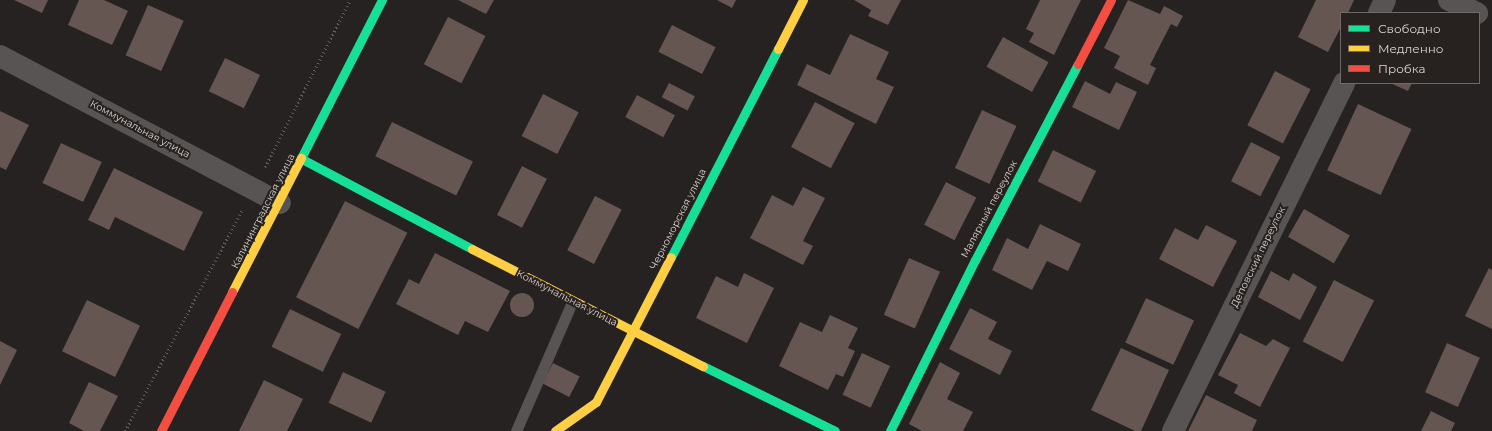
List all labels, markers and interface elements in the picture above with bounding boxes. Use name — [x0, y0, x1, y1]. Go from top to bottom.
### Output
legend — [1340, 12, 1480, 84]
text: Свободно — [1378, 21, 1441, 36]
text: Медленно — [1378, 41, 1443, 56]
text: Пробка — [1378, 61, 1426, 76]
street label: Коммунальная улица — [88, 98, 192, 160]
street label: Калининградская улица — [229, 152, 297, 270]
street label: Малярный переулок — [958, 158, 1020, 260]
street label: Черноморская улица — [647, 167, 709, 271]
street label: Деповский переулок — [1228, 205, 1288, 309]
street label: Коммунальная улица — [515, 267, 619, 329]

